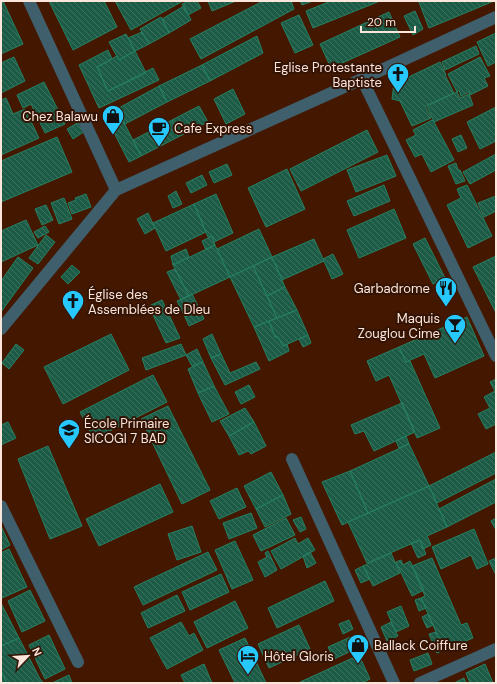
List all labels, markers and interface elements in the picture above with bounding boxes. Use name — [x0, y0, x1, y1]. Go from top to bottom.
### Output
scale bar — [361, 8, 415, 34]
text: 20 m — [367, 14, 396, 30]
place label: Eglise Protestante Baptiste — [274, 59, 382, 91]
church icon: Eglise Protestante Baptiste — [385, 61, 411, 94]
shop icon: Chez Balawu — [100, 103, 126, 136]
place label: Chez Balawu — [22, 108, 98, 125]
cafe icon: Cafe Express — [146, 115, 172, 148]
place label: Cafe Express — [174, 120, 252, 137]
restaurant icon: Garbadrome — [433, 275, 459, 308]
place label: Garbadrome — [354, 280, 430, 297]
place label: Église des Assemblées de DIeu — [88, 285, 210, 318]
church icon: Église des Assemblées de DIeu — [60, 288, 86, 321]
place label: Maquis Zouglou Cime — [358, 310, 440, 342]
bar icon: Maquis Zouglou Cime — [442, 312, 468, 345]
place label: École Primaire SICOGI 7 BAD — [84, 414, 169, 447]
school or university icon: École Primaire SICOGI 7 BAD — [56, 417, 82, 450]
shop icon: Ballack Coiffure — [345, 632, 371, 665]
north arrow — [8, 636, 48, 676]
place label: Ballack Coiffure — [374, 637, 468, 654]
hotel icon: Hôtel Gloris — [235, 643, 261, 676]
text: N — [29, 645, 45, 658]
place label: Hôtel Gloris — [264, 648, 334, 665]

